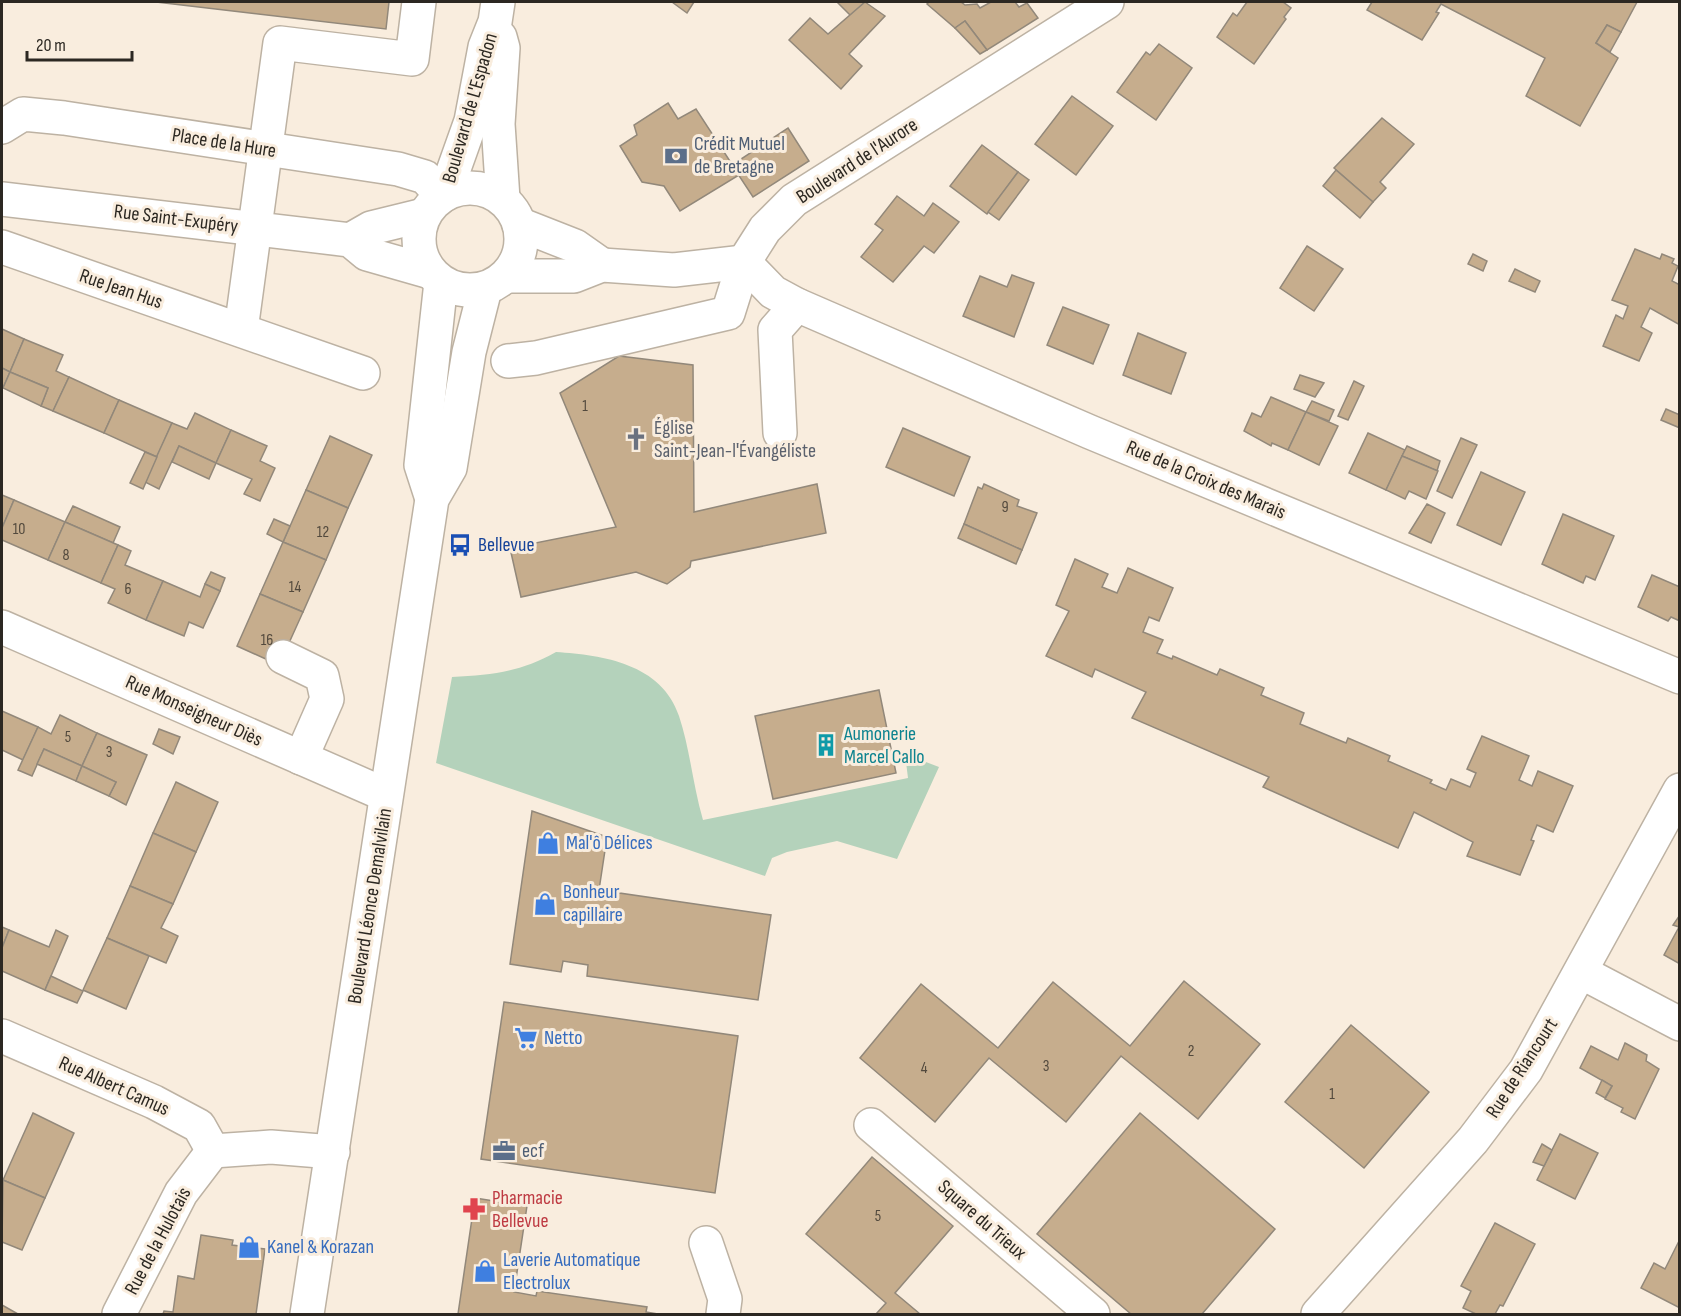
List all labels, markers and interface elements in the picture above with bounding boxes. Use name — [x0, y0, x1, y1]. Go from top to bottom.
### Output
scale bar — [27, 24, 132, 62]
street label: Boulevard de L'Espadon — [437, 30, 503, 186]
text: 20 m — [36, 35, 66, 56]
street label: Boulevard de l'Aurore — [792, 113, 922, 209]
street label: Place de la Hure — [170, 123, 278, 163]
place label: Crédit Mutuel de Bretagne — [694, 132, 785, 179]
bank icon: Crédit Mutuel de Bretagne — [663, 143, 689, 169]
street label: Rue Saint-Exupéry — [113, 199, 240, 239]
street label: Rue Jean Hus — [76, 264, 166, 314]
house number: 1 — [582, 397, 588, 416]
place label: Église Saint-Jean-l'Évangéliste — [654, 416, 816, 463]
church icon: Église Saint-Jean-l'Évangéliste — [623, 426, 649, 452]
street label: Rue de la Croix des Marais — [1123, 436, 1289, 524]
house number: 9 — [1001, 498, 1009, 517]
house number: 10 — [13, 520, 25, 539]
house number: 12 — [317, 523, 329, 542]
bus stop icon: Bellevue — [447, 532, 473, 558]
place label: Bellevue — [478, 533, 534, 557]
house number: 8 — [62, 546, 70, 565]
house number: 14 — [289, 578, 301, 597]
house number: 6 — [124, 580, 132, 599]
house number: 16 — [261, 631, 273, 650]
street label: Rue Monseigneur Diès — [122, 670, 266, 752]
place label: Aumonerie Marcel Callo — [843, 722, 925, 769]
house number: 5 — [65, 728, 71, 747]
building icon: Aumonerie Marcel Callo — [813, 732, 839, 758]
house number: 3 — [106, 743, 112, 762]
street label: Boulevard Léonce Demalvilain — [343, 806, 397, 1006]
shop icon: Mal'ô Délices — [535, 830, 561, 856]
place label: Mal'ô Délices — [566, 831, 653, 855]
place label: Bonheur capillaire — [563, 880, 623, 927]
shop icon: Bonheur capillaire — [532, 891, 558, 917]
street label: Rue de Riancourt — [1481, 1014, 1563, 1122]
supermarket icon: Netto — [513, 1025, 539, 1051]
place label: Netto — [544, 1026, 583, 1050]
house number: 2 — [1188, 1042, 1194, 1061]
street label: Rue Albert Camus — [55, 1051, 173, 1121]
house number: 3 — [1043, 1057, 1049, 1076]
house number: 4 — [921, 1059, 928, 1078]
house number: 1 — [1329, 1085, 1335, 1104]
office icon: ecf — [491, 1138, 517, 1164]
place label: ecf — [522, 1139, 544, 1163]
street label: Square du Trieux — [933, 1175, 1032, 1265]
street label: Rue de la Hulotais — [120, 1183, 196, 1299]
place label: Pharmacie Bellevue — [492, 1186, 563, 1233]
pharmacy icon: Pharmacie Bellevue — [461, 1196, 487, 1222]
house number: 5 — [875, 1207, 881, 1226]
shop icon: Kanel & Korazan — [236, 1234, 262, 1260]
place label: Kanel & Korazan — [267, 1235, 374, 1259]
place label: Laverie Automatique Electrolux — [503, 1248, 641, 1295]
shop icon: Laverie Automatique Electrolux — [472, 1258, 498, 1284]

